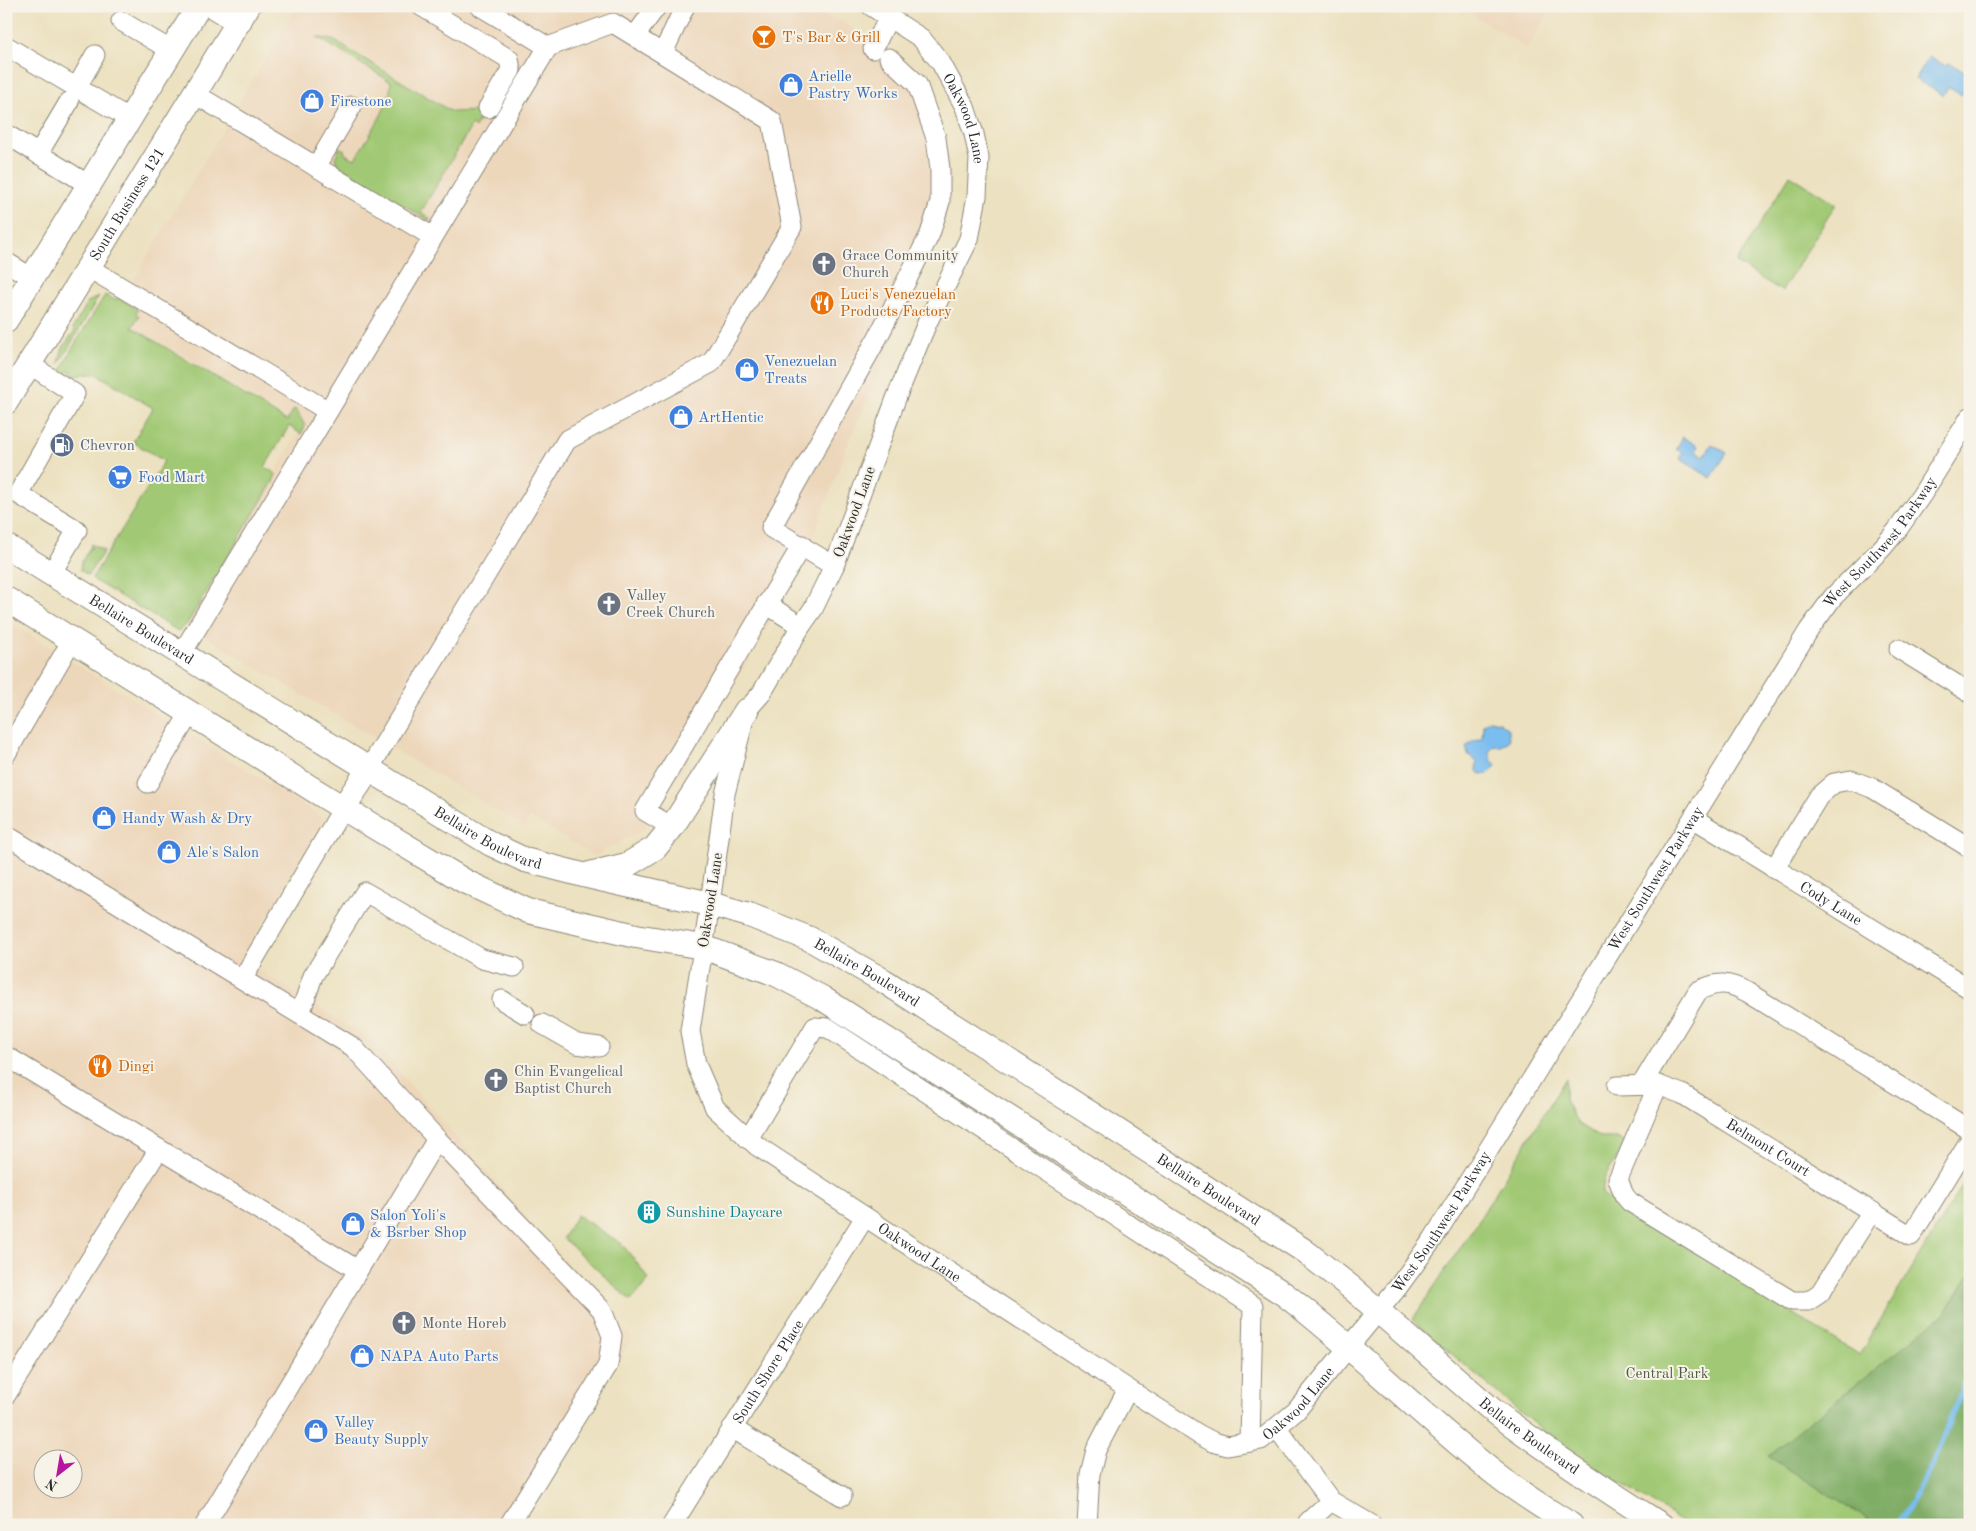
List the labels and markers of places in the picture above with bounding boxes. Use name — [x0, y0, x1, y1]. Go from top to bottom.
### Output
bar icon: T's Bar & Grill — [751, 24, 777, 50]
place label: T's Bar & Grill — [782, 31, 880, 46]
place label: Arielle Pastry Works — [808, 70, 898, 102]
shop icon: Arielle Pastry Works — [778, 72, 804, 98]
shop icon: Firestone — [299, 88, 325, 114]
place label: Firestone — [330, 95, 392, 110]
place label: Grace Community Church — [842, 249, 959, 281]
church icon: Grace Community Church — [811, 251, 837, 277]
place label: Luci's Venezuelan Products Factory — [840, 288, 956, 320]
restaurant icon: Luci's Venezuelan Products Factory — [809, 290, 835, 316]
place label: Venezuelan Treats — [764, 355, 837, 387]
shop icon: Venezuelan Treats — [734, 357, 760, 383]
shop icon: ArtHentic — [668, 404, 694, 430]
place label: ArtHentic — [698, 411, 764, 426]
fuel station icon: Chevron — [49, 432, 75, 458]
place label: Chevron — [80, 439, 135, 454]
supermarket icon: Food Mart — [107, 464, 133, 490]
place label: Food Mart — [138, 471, 205, 486]
place label: Valley Creek Church — [626, 589, 715, 621]
church icon: Valley Creek Church — [596, 591, 622, 617]
shop icon: Handy Wash & Dry — [91, 805, 117, 831]
place label: Handy Wash & Dry — [122, 812, 252, 827]
shop icon: Ale's Salon — [156, 839, 182, 865]
place label: Ale's Salon — [186, 846, 259, 861]
restaurant icon: Dingi — [87, 1053, 113, 1079]
place label: Dingi — [118, 1060, 154, 1075]
place label: Chin Evangelical Baptist Church — [514, 1065, 623, 1097]
church icon: Chin Evangelical Baptist Church — [483, 1067, 509, 1093]
building icon: Sunshine Daycare — [636, 1199, 662, 1225]
place label: Sunshine Daycare — [666, 1206, 783, 1221]
place label: Salon Yoli's & Bsrber Shop — [370, 1209, 467, 1241]
shop icon: Salon Yoli's & Bsrber Shop — [340, 1211, 366, 1237]
church icon: Monte Horeb — [391, 1310, 417, 1336]
place label: Monte Horeb — [422, 1317, 506, 1332]
shop icon: NAPA Auto Parts — [349, 1343, 375, 1369]
place label: NAPA Auto Parts — [380, 1350, 499, 1365]
place label: Valley Beauty Supply — [334, 1416, 429, 1448]
shop icon: Valley Beauty Supply — [303, 1418, 329, 1444]

